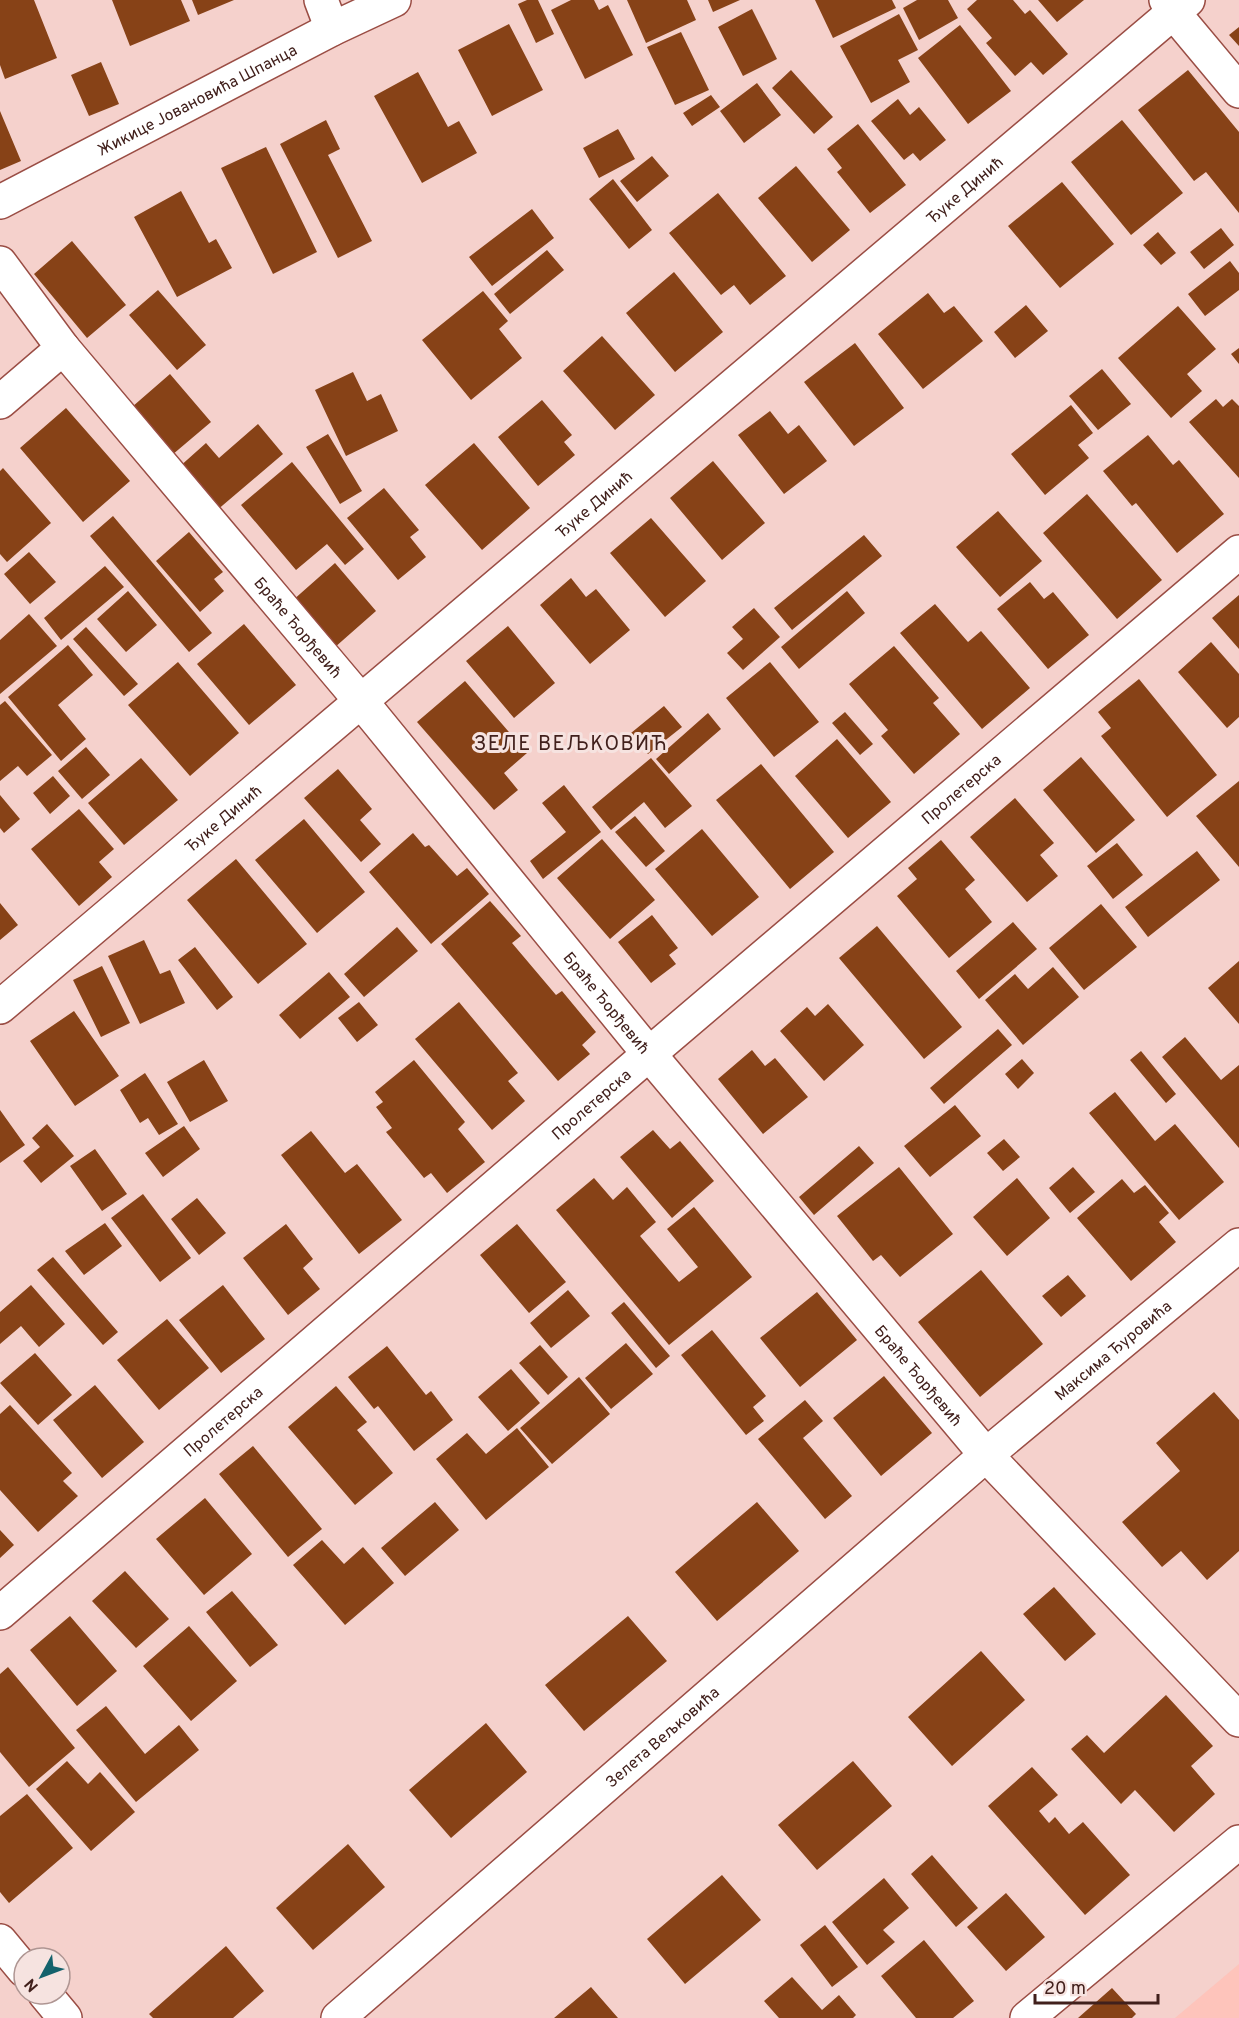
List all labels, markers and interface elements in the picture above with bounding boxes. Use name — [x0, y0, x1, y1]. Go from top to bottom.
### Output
street label: Жикице Јовановића Шпанца — [95, 41, 301, 161]
street label: Ђуке Динић — [923, 153, 1008, 230]
street label: Ђуке Динић — [552, 467, 637, 544]
street label: Браће Ђорђевић — [249, 574, 345, 683]
district label: ЗЕЛЕ ВЕЉКОВИЋ — [474, 732, 668, 758]
street label: Пролетерска — [918, 751, 1006, 830]
street label: Ђуке Динић — [181, 781, 267, 858]
street label: Браће Ђорђевић — [558, 949, 653, 1059]
street label: Пролетерска — [548, 1066, 636, 1145]
street label: Максима Ђуровића — [1051, 1297, 1177, 1406]
street label: Браће Ђорђевић — [869, 1322, 966, 1431]
street label: Пролетерска — [180, 1383, 268, 1462]
street label: Зелета Вељковића — [602, 1683, 724, 1793]
north arrow — [12, 1946, 72, 2006]
scale bar — [1035, 1967, 1158, 2005]
text: N — [21, 1974, 44, 1995]
text: 20 m — [1044, 1978, 1086, 2001]

